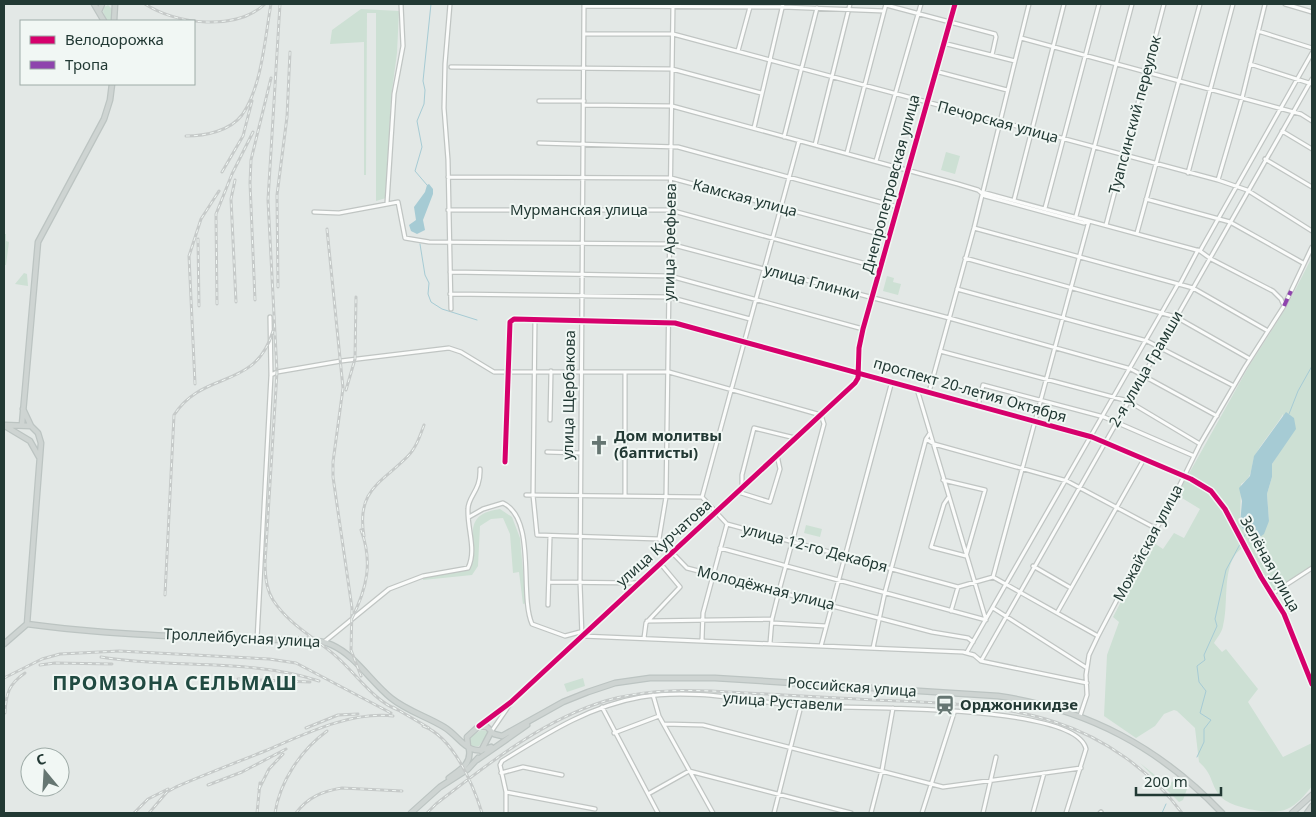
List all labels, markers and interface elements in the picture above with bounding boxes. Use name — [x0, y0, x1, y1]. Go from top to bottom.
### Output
legend — [20, 20, 195, 85]
text: Велодорожка — [65, 29, 164, 49]
street label: Туапсинский переулок — [1103, 33, 1165, 196]
text: Тропа — [65, 54, 108, 74]
street label: Днепропетровская улица — [856, 92, 924, 276]
street label: Печорская улица — [936, 95, 1061, 147]
street label: Камская улица — [691, 173, 800, 221]
street label: улица Арефьева — [658, 183, 680, 301]
street label: Мурманская улица — [510, 199, 648, 219]
street label: улица Глинки — [762, 259, 862, 303]
street label: 2-я улица Грамши — [1104, 307, 1187, 430]
street label: улица Щербакова — [557, 330, 579, 460]
street label: проспект 20-летия Октября — [871, 352, 1069, 426]
place label: Дом молитвы (баптисты) — [614, 425, 722, 462]
church icon: Дом молитвы (баптисты) — [588, 434, 610, 456]
street label: Можайская улица — [1108, 481, 1186, 604]
street label: улица Курчатова — [611, 494, 715, 590]
street label: Зелёная улица — [1236, 512, 1305, 615]
street label: улица 12-го Декабря — [740, 518, 890, 576]
street label: Молодёжная улица — [695, 560, 837, 614]
street label: Троллейбусная улица — [163, 623, 321, 651]
district label: ПРОМЗОНА СЕЛЬМАШ — [52, 669, 298, 696]
street label: Российская улица — [787, 672, 917, 700]
street label: улица Руставели — [722, 687, 844, 715]
station icon: Орджоникидзе — [934, 694, 956, 716]
place label: Орджоникидзе — [960, 694, 1078, 714]
north arrow — [20, 747, 70, 797]
text: С — [34, 749, 48, 770]
scale bar — [1136, 764, 1221, 796]
text: 200 m — [1144, 771, 1188, 791]

